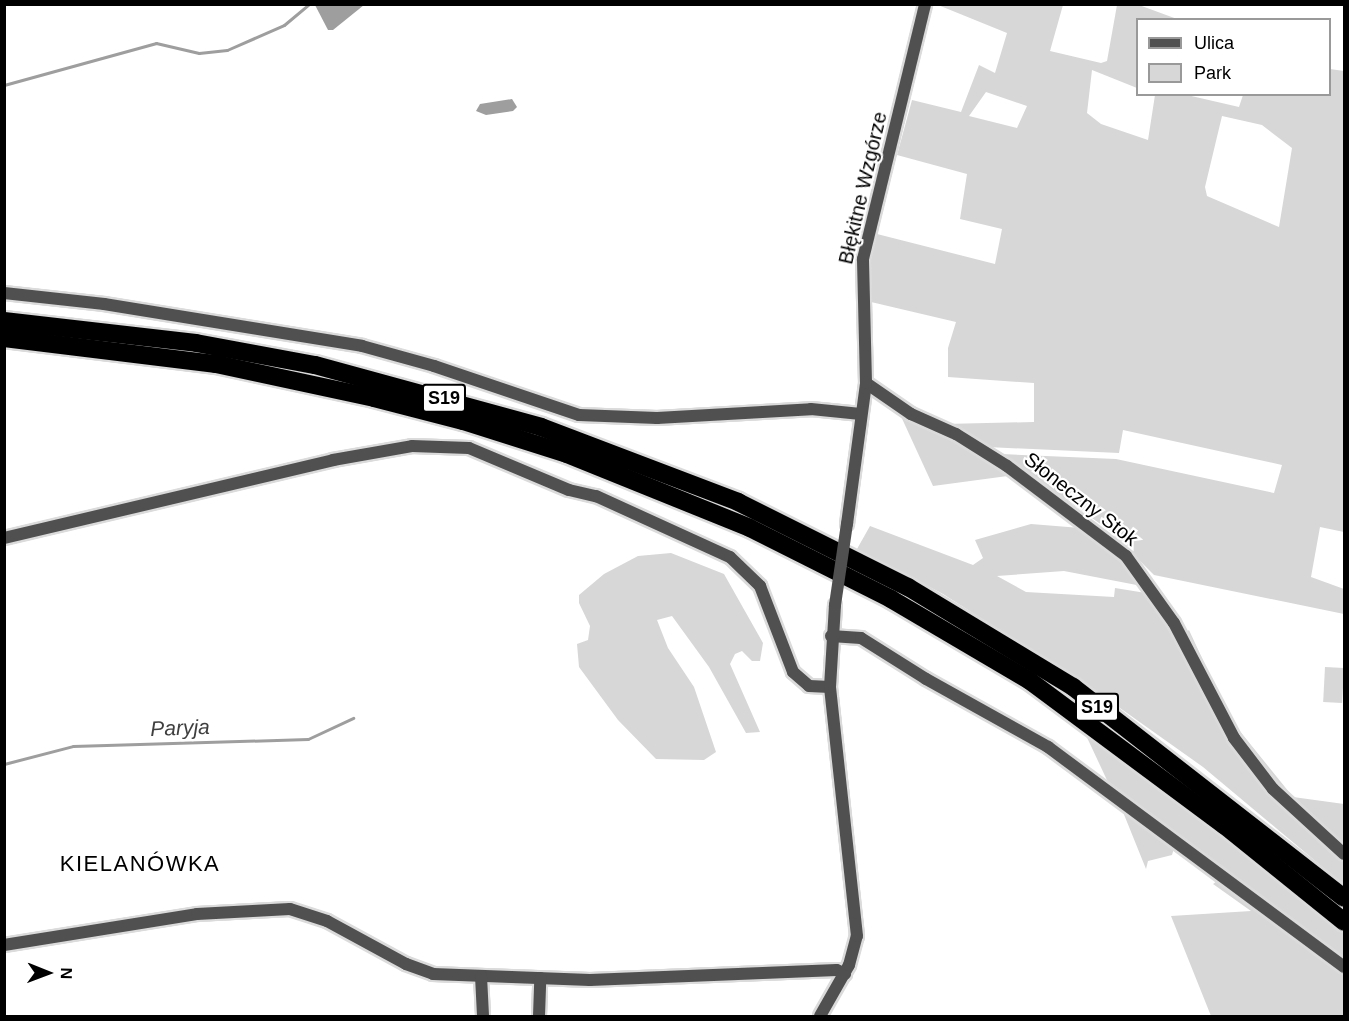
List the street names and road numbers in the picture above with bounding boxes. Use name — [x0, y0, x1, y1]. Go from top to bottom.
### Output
street label: Błękitne Wzgórze — [834, 109, 892, 267]
road number: S19 — [422, 383, 466, 413]
street label: Słoneczny Stok — [1019, 447, 1143, 551]
road number: S19 — [1074, 692, 1120, 722]

